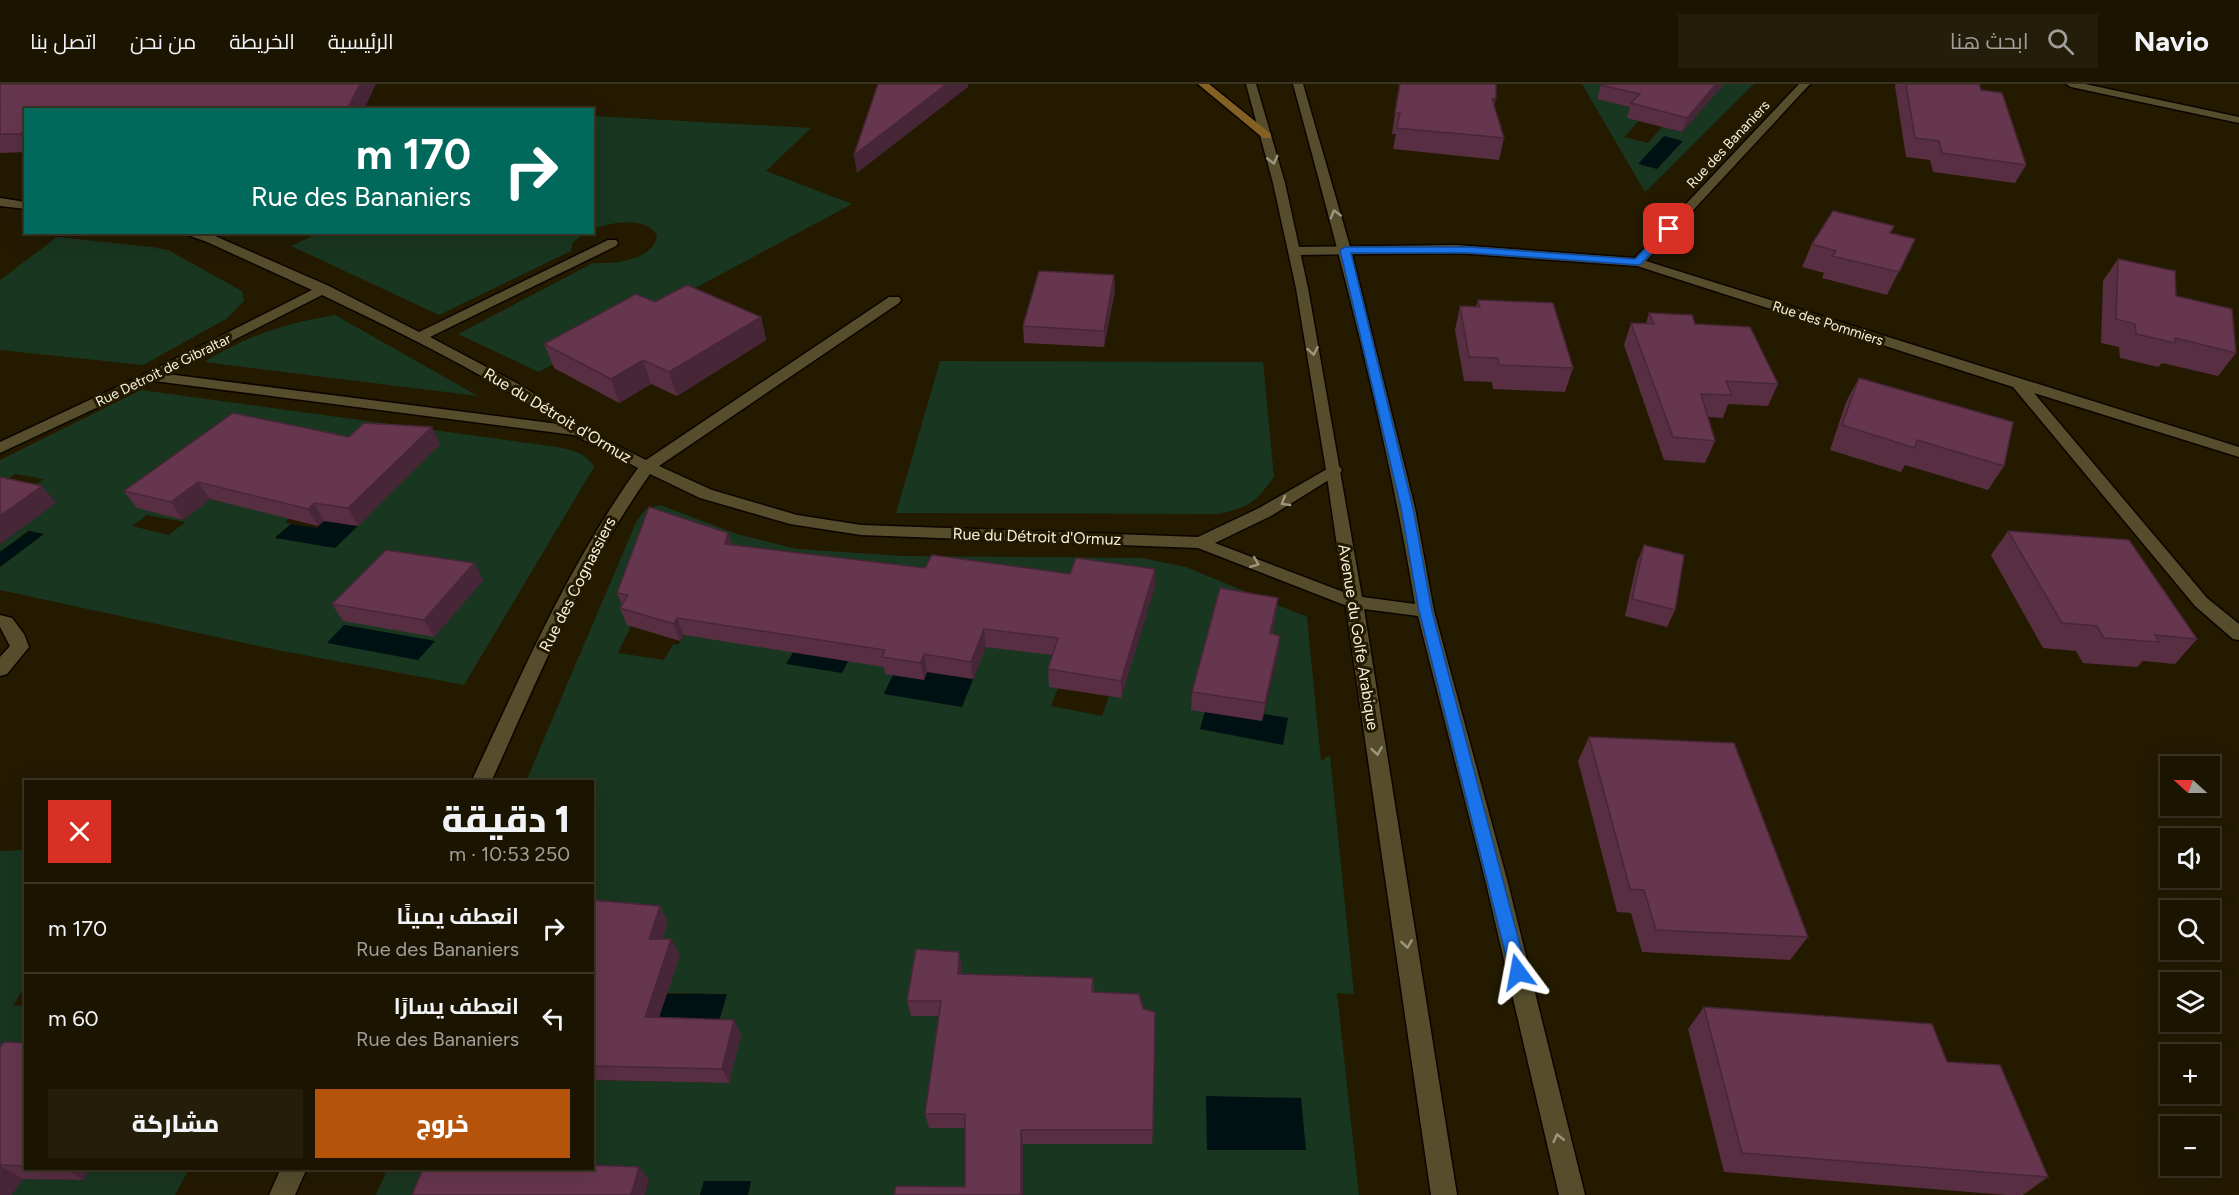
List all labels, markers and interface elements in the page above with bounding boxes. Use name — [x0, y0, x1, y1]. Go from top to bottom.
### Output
search box — [1678, 14, 2098, 68]
text: Navio — [2134, 24, 2209, 58]
icon: search — [2044, 25, 2077, 58]
text: ابحث هنا — [1950, 28, 2029, 55]
text: اتصل بنا — [30, 29, 97, 54]
text: من نحن — [130, 29, 196, 54]
text: الخريطة — [229, 29, 295, 54]
text: الرئيسية — [328, 29, 394, 54]
street label: Rue des Bananiers — [1683, 97, 1773, 192]
text: 170 m — [356, 129, 471, 180]
icon: right — [492, 132, 570, 210]
one-way arrow — [1266, 155, 1278, 165]
text: Rue des Bananiers — [251, 180, 471, 213]
pin — [1643, 203, 1694, 254]
one-way arrow — [1330, 209, 1342, 220]
icon: arrive — [1652, 212, 1685, 245]
street label: Rue des Pommiers — [1770, 298, 1885, 349]
street label: Rue Detroit de Gibraltar — [93, 330, 234, 411]
one-way arrow — [1306, 346, 1319, 356]
street label: Rue du Détroit d'Ormuz — [480, 364, 635, 467]
one-way arrow — [1280, 494, 1291, 506]
street label: Rue des Cognassiers — [535, 514, 620, 655]
street label: Rue du Détroit d'Ormuz — [952, 524, 1122, 549]
street label: Avenue du Golfe Arabique — [1334, 543, 1383, 732]
one-way arrow — [1249, 556, 1260, 568]
one-way arrow — [1370, 746, 1382, 756]
north arrow — [2160, 756, 2220, 816]
map controls — [2160, 756, 2220, 1176]
text: 1 دقيقة — [442, 798, 570, 841]
button: close — [48, 800, 111, 863]
button: sound — [2160, 828, 2220, 888]
text: 250 m · 10:53 — [449, 842, 570, 866]
button: search — [2160, 900, 2220, 960]
text: انعطف يمينًا — [396, 903, 519, 930]
icon: right — [537, 912, 570, 945]
text: 170 m — [48, 915, 107, 942]
text: Rue des Bananiers — [356, 937, 519, 961]
one-way arrow — [1400, 939, 1412, 948]
position arrow — [1486, 940, 1550, 1004]
button: layers — [2160, 972, 2220, 1032]
text: انعطف يسارًا — [394, 993, 519, 1020]
icon: left — [537, 1002, 570, 1035]
text: 60 m — [48, 1005, 99, 1032]
text: Rue des Bananiers — [356, 1027, 519, 1051]
button: + — [2160, 1044, 2220, 1104]
button: مشاركة — [48, 1089, 303, 1158]
button: خروج — [315, 1089, 570, 1158]
button: − — [2160, 1116, 2220, 1176]
one-way arrow — [1553, 1133, 1566, 1143]

